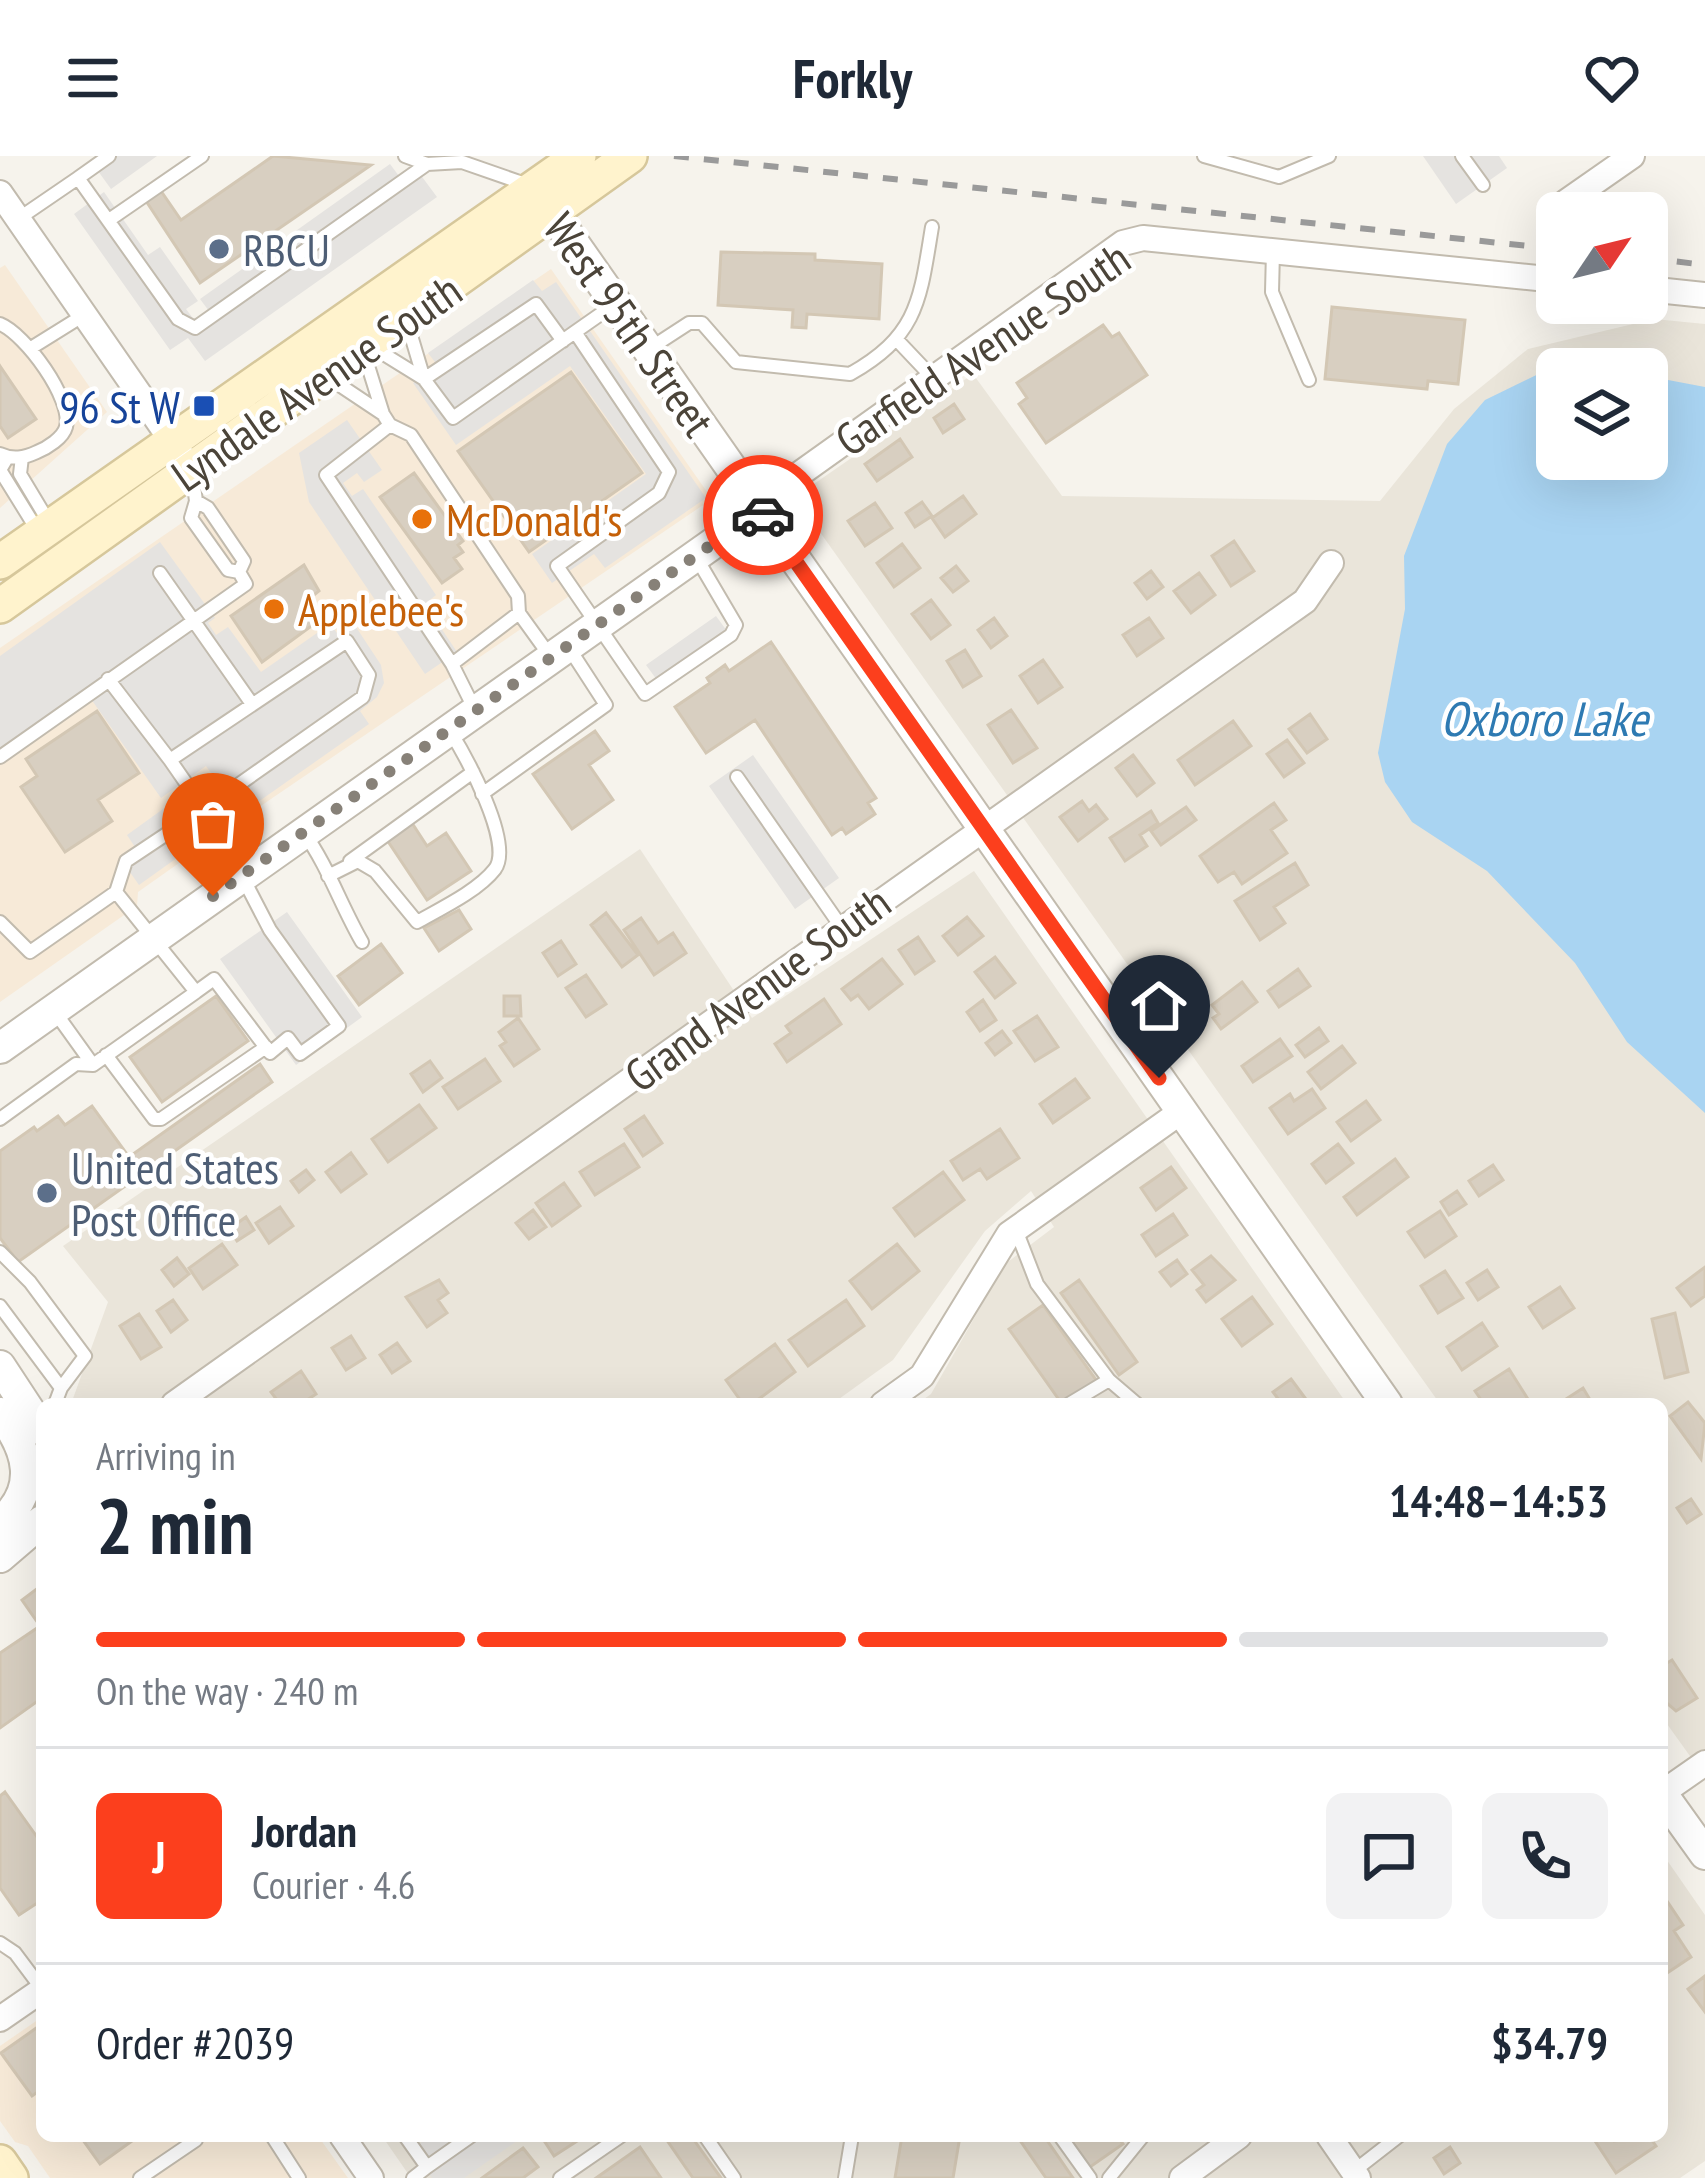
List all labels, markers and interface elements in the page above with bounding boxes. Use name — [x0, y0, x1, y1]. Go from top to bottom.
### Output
text: Forkly — [793, 43, 912, 113]
icon: menu — [60, 45, 126, 111]
icon: heart — [1579, 45, 1645, 111]
north arrow — [1536, 192, 1668, 324]
map controls — [1536, 192, 1668, 480]
street label: West 95th Street — [532, 201, 729, 448]
place label: RBCU — [243, 220, 330, 278]
street label: Garfield Avenue South — [824, 228, 1140, 468]
marker: RBCU — [206, 236, 232, 262]
street label: Lyndale Avenue South — [160, 261, 472, 503]
button: layers — [1536, 348, 1668, 480]
place label: 96 St W — [59, 377, 180, 435]
marker: 96 St W — [191, 393, 217, 419]
courier — [703, 455, 823, 575]
icon: car — [730, 482, 796, 548]
place label: McDonald's — [446, 490, 623, 548]
marker: McDonald's — [409, 506, 435, 532]
place label: Applebee's — [298, 580, 464, 638]
marker: Applebee's — [261, 596, 287, 622]
water label: Oxboro Lake — [1440, 687, 1651, 749]
pin — [162, 773, 264, 896]
icon: bag — [180, 791, 246, 857]
street label: Grand Avenue South — [613, 872, 901, 1104]
pin — [1108, 955, 1210, 1078]
icon: home — [1126, 973, 1192, 1039]
place label: United States Post Office — [71, 1138, 279, 1248]
marker: United States Post Office — [34, 1180, 60, 1206]
text: Arriving in — [96, 1430, 236, 1481]
text: 14:48–14:53 — [1389, 1471, 1608, 1529]
text: 2 min — [96, 1475, 254, 1576]
text: On the way · 240 m — [96, 1665, 358, 1716]
button: chat — [1326, 1793, 1452, 1919]
button: phone — [1482, 1793, 1608, 1919]
text: Jordan — [252, 1801, 357, 1859]
text: J — [152, 1827, 166, 1885]
text: Courier · 4.6 — [252, 1859, 415, 1910]
text: Order #2039 — [96, 2013, 294, 2071]
text: $34.79 — [1491, 2013, 1608, 2071]

